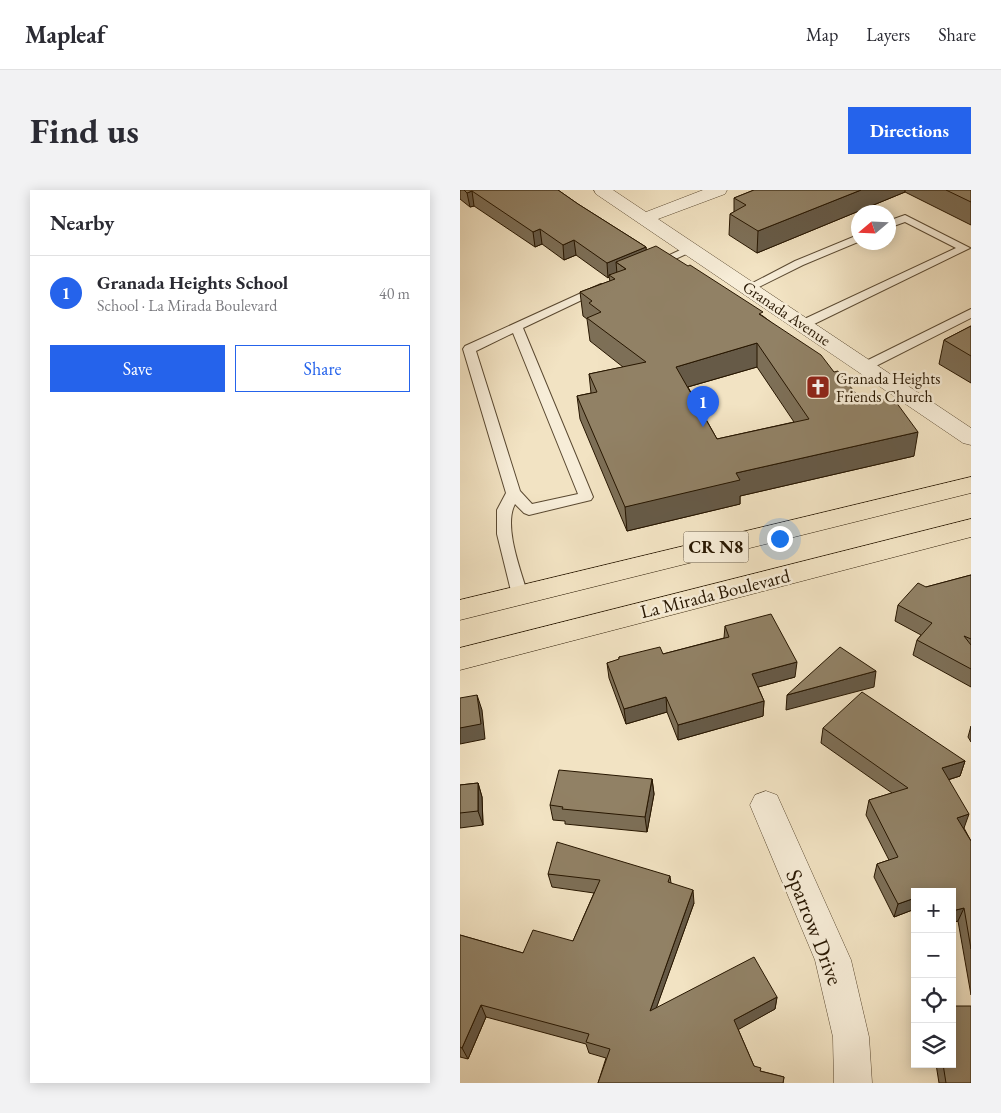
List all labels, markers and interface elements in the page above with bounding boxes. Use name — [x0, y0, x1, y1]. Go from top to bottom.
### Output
text: Mapleaf — [25, 19, 106, 50]
text: Map — [806, 23, 838, 46]
text: Layers — [866, 23, 910, 46]
text: Share — [938, 23, 976, 46]
button: Directions — [848, 107, 971, 154]
text: Find us — [30, 108, 139, 153]
north arrow — [851, 205, 896, 250]
text: Nearby — [50, 209, 114, 236]
text: Granada Heights School — [97, 270, 288, 295]
street label: Granada Avenue — [739, 276, 835, 351]
text: 1 — [62, 283, 70, 304]
text: 40 m — [379, 283, 410, 304]
text: School · La Mirada Boulevard — [97, 295, 277, 316]
button: Save — [50, 345, 225, 392]
button: Share — [235, 345, 410, 392]
place label: Granada Heights Friends Church — [836, 368, 940, 407]
church icon: Granada Heights Friends Church — [805, 374, 831, 400]
pin: 1 — [687, 386, 719, 427]
your location — [767, 526, 793, 552]
road number: CR N8 — [684, 532, 748, 562]
street label: La Mirada Boulevard — [638, 563, 793, 624]
street label: Sparrow Drive — [779, 865, 850, 990]
map controls — [911, 888, 956, 1068]
button: + — [911, 888, 956, 933]
button: − — [911, 933, 956, 978]
button: locate — [911, 978, 956, 1023]
button: layers — [911, 1023, 956, 1068]

